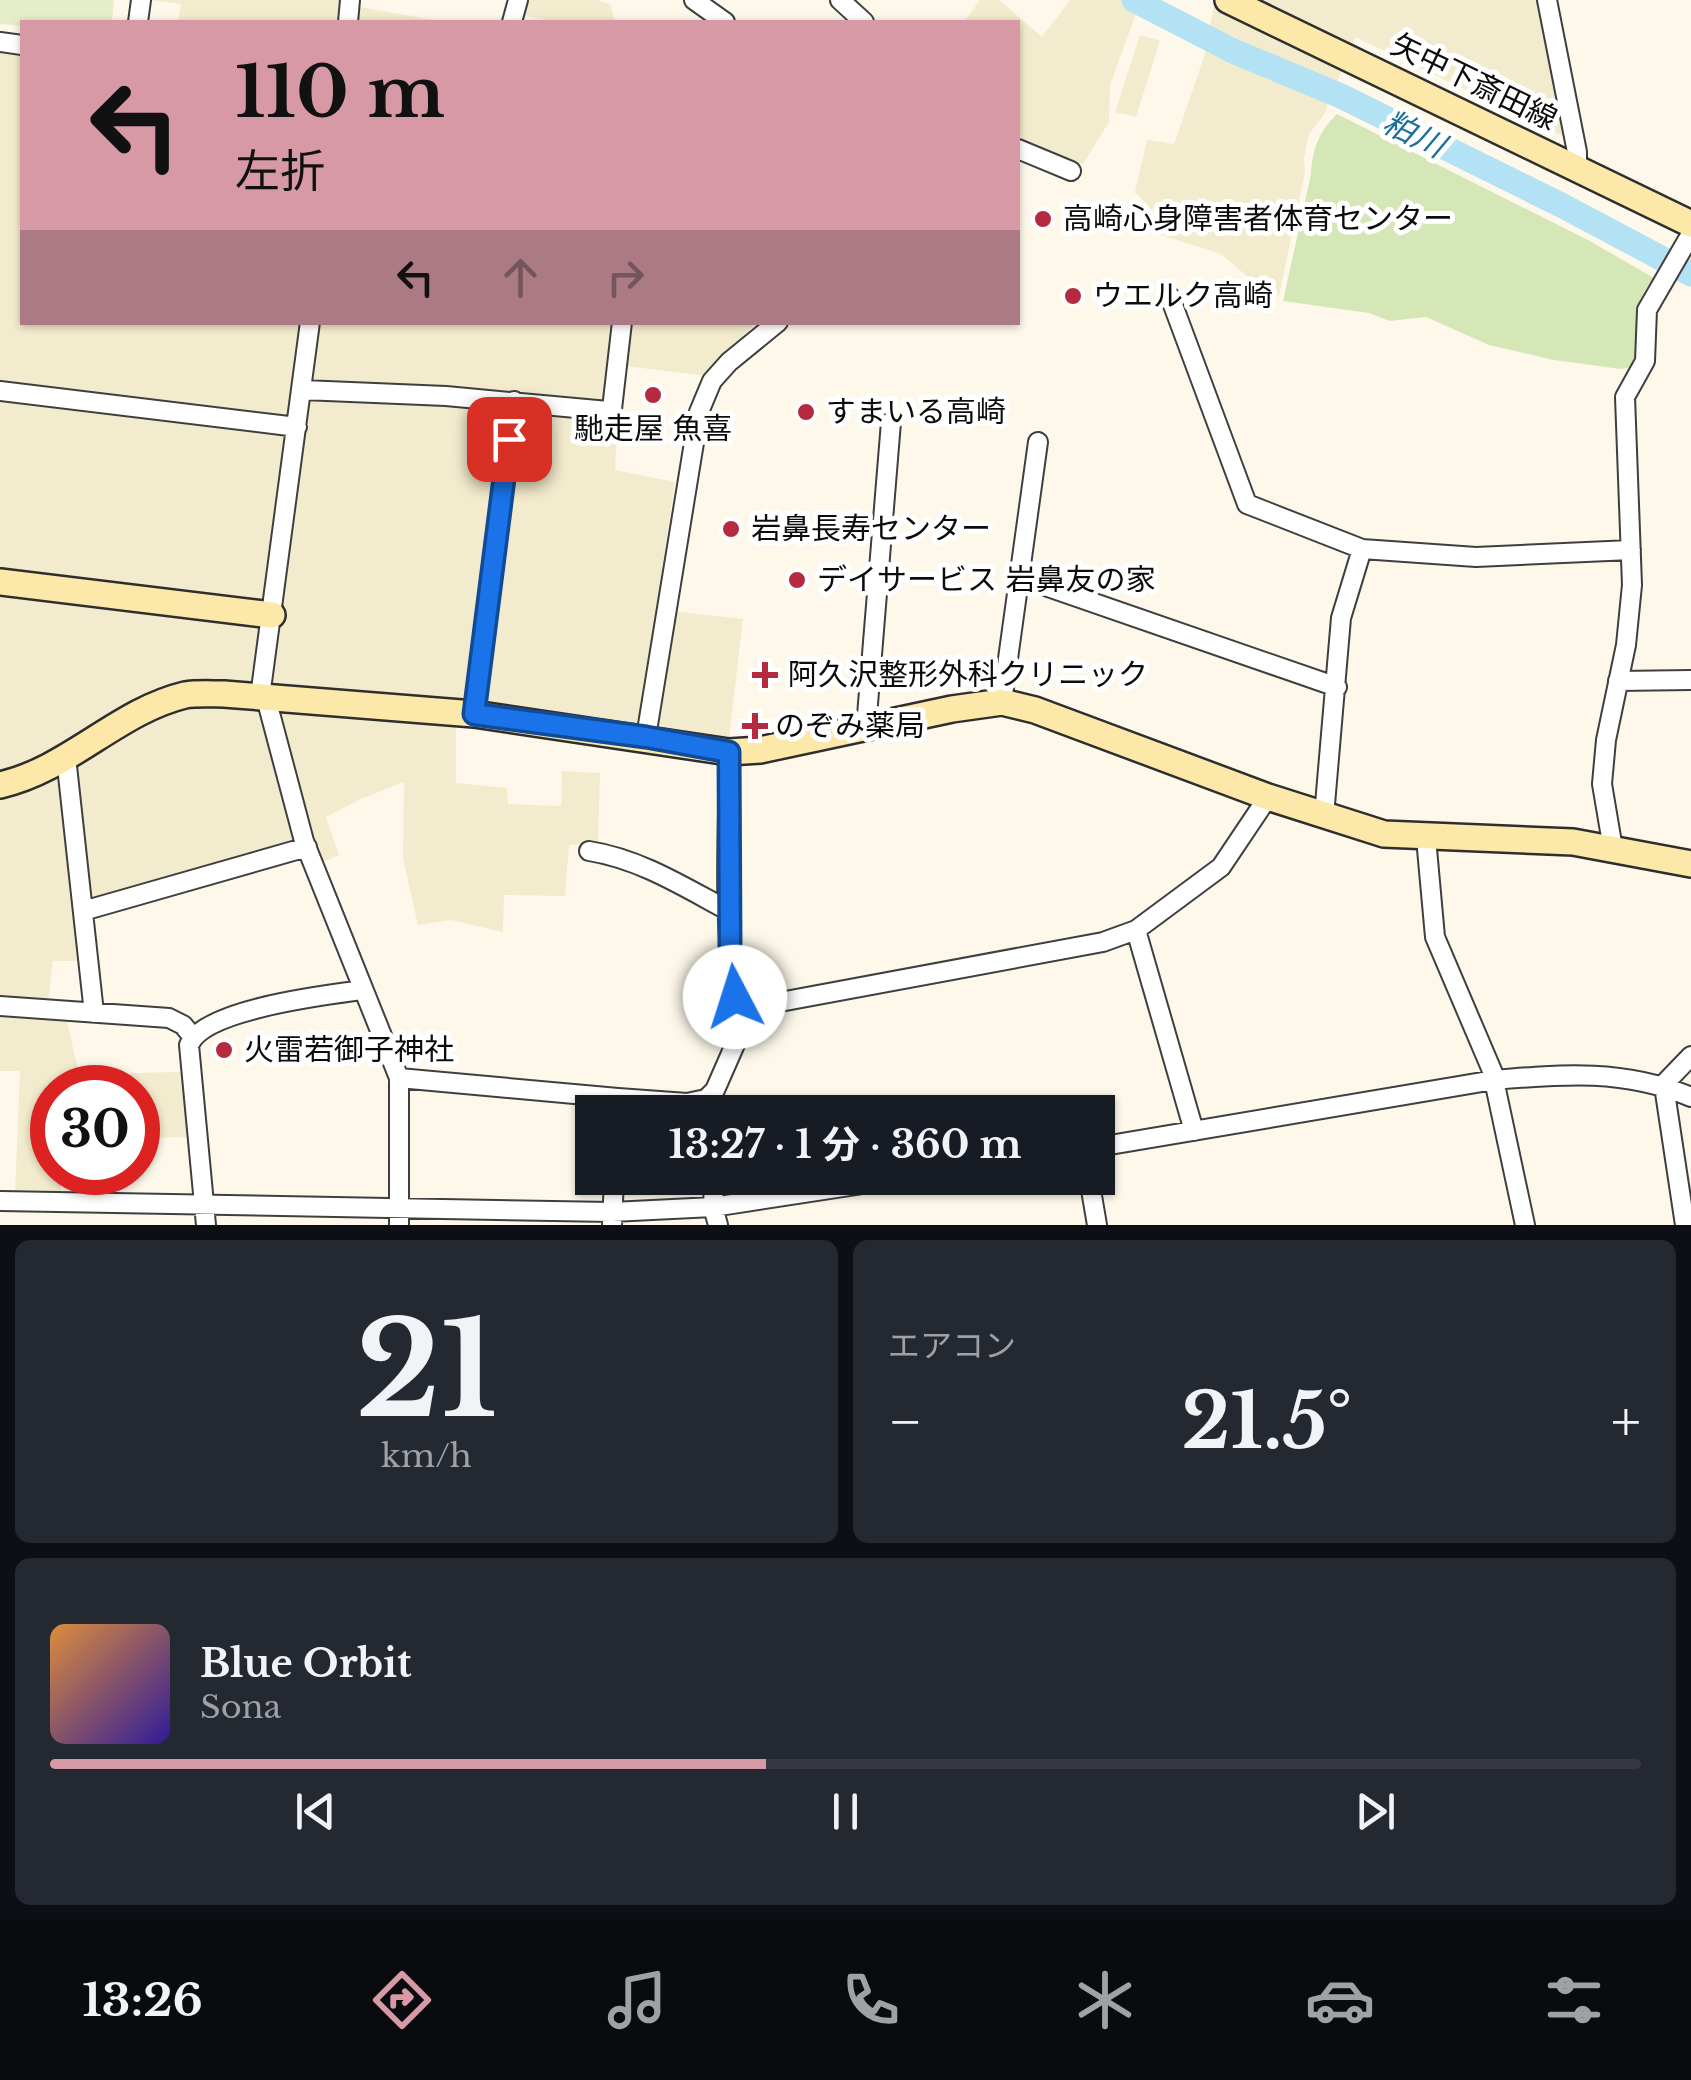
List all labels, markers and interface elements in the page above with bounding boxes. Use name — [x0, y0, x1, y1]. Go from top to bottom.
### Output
street label: 矢中下斎田線 — [1385, 25, 1563, 138]
text: 110 m — [235, 49, 445, 136]
icon: left — [70, 60, 200, 190]
water label: 粕川 — [1376, 102, 1454, 167]
text: 左折 — [235, 143, 325, 199]
place label: 高崎心身障害者体育センター — [1063, 200, 1453, 237]
marker: 高崎心身障害者体育センター — [1032, 208, 1054, 230]
icon: left — [388, 250, 443, 305]
icon: ahead — [493, 250, 548, 305]
icon: right — [598, 250, 653, 305]
place label: ウエルク高崎 — [1093, 277, 1273, 314]
marker: ウエルク高崎 — [1062, 285, 1084, 307]
marker: 馳走屋 魚喜 — [642, 384, 664, 406]
place label: すまいる高崎 — [826, 393, 1006, 430]
pin — [467, 397, 552, 482]
marker: すまいる高崎 — [795, 401, 817, 423]
place label: 馳走屋 魚喜 — [574, 410, 732, 447]
icon: arrive — [482, 412, 537, 467]
place label: 岩鼻長寿センター — [751, 510, 991, 547]
marker: 岩鼻長寿センター — [720, 518, 742, 540]
place label: デイサービス 岩鼻友の家 — [817, 561, 1156, 598]
marker: デイサービス 岩鼻友の家 — [786, 569, 808, 591]
place label: 阿久沢整形外科クリニック — [788, 656, 1148, 693]
marker: 阿久沢整形外科クリニック — [752, 662, 778, 688]
place label: のぞみ薬局 — [775, 707, 925, 744]
marker: のぞみ薬局 — [744, 715, 766, 737]
position arrow — [683, 945, 787, 1049]
place label: 火雷若御子神社 — [244, 1031, 454, 1068]
marker: 火雷若御子神社 — [213, 1039, 235, 1061]
speed limit sign: 30 — [30, 1065, 160, 1195]
text: 13:27 · 1 分 · 360 m — [668, 1121, 1022, 1168]
text: 21 — [356, 1290, 497, 1451]
text: エアコン — [888, 1326, 1016, 1366]
text: 21.5° — [1181, 1375, 1352, 1468]
text: − — [888, 1388, 923, 1456]
text: + — [1611, 1388, 1641, 1456]
text: km/h — [381, 1436, 472, 1476]
text: Blue Orbit — [200, 1640, 411, 1687]
text: Sona — [200, 1687, 281, 1727]
icon: previous — [288, 1784, 343, 1839]
icon: pause — [818, 1784, 873, 1839]
icon: next — [1348, 1784, 1403, 1839]
icon: directions — [367, 1965, 437, 2035]
icon: music — [602, 1965, 672, 2035]
icon: phone — [836, 1965, 906, 2035]
icon: climate — [1070, 1965, 1140, 2035]
icon: car — [1305, 1965, 1375, 2035]
icon: filters — [1539, 1965, 1609, 2035]
text: 13:26 — [82, 1972, 203, 2028]

